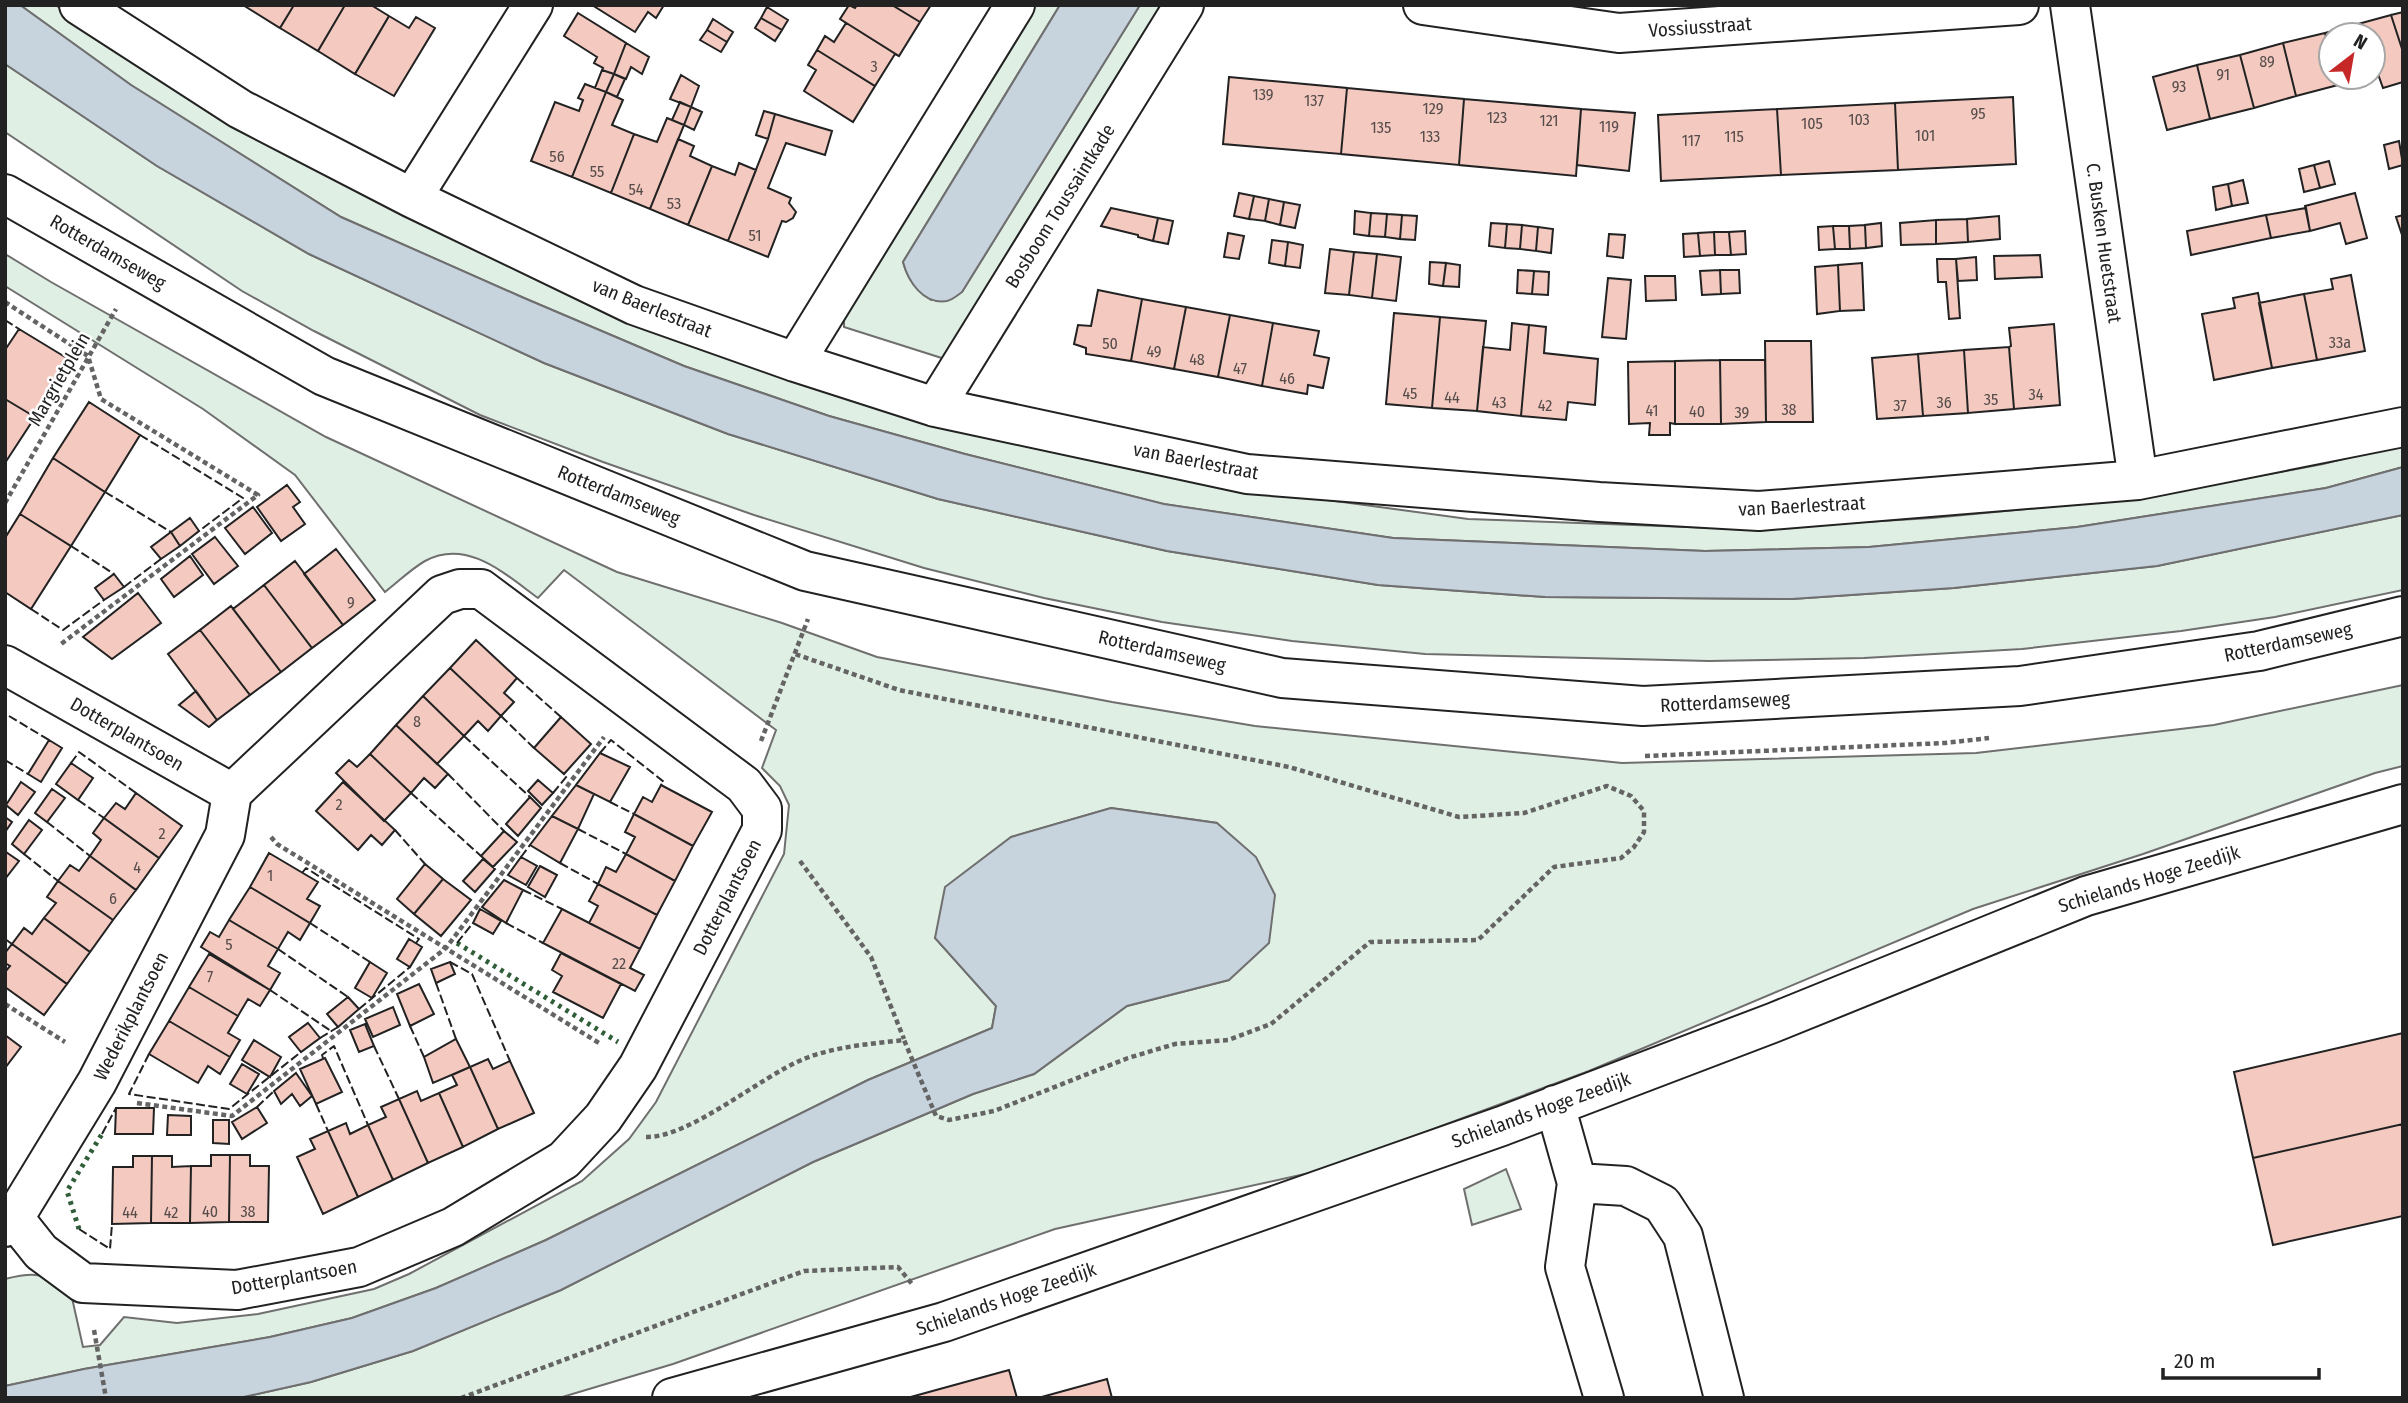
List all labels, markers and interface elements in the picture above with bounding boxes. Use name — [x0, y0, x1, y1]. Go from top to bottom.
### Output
street label: Vossiusstraat — [1648, 12, 1753, 42]
north arrow — [2317, 21, 2387, 91]
text: N — [2350, 29, 2371, 55]
house number: 89 — [2259, 52, 2275, 71]
house number: 3 — [870, 57, 878, 76]
house number: 91 — [2216, 65, 2230, 84]
house number: 93 — [2172, 77, 2186, 96]
house number: 139 — [1252, 85, 1274, 104]
house number: 137 — [1304, 91, 1324, 110]
house number: 129 — [1423, 99, 1444, 118]
house number: 95 — [1970, 104, 1986, 123]
house number: 123 — [1487, 108, 1507, 127]
house number: 103 — [1848, 110, 1870, 129]
house number: 121 — [1539, 111, 1559, 130]
house number: 105 — [1801, 114, 1823, 133]
house number: 119 — [1599, 117, 1619, 136]
house number: 135 — [1371, 118, 1391, 137]
street label: Bosboom Toussaintkade — [1000, 120, 1120, 292]
house number: 101 — [1915, 126, 1935, 145]
house number: 133 — [1420, 127, 1440, 146]
house number: 115 — [1724, 127, 1744, 146]
house number: 117 — [1682, 131, 1701, 150]
house number: 56 — [549, 147, 565, 166]
house number: 55 — [590, 162, 604, 181]
street label: C. Busken Huetstraat — [2081, 162, 2127, 325]
house number: 54 — [628, 180, 644, 199]
house number: 53 — [667, 194, 681, 213]
street label: Rotterdamseweg — [46, 210, 170, 295]
house number: 51 — [749, 226, 761, 245]
street label: van Baerlestraat — [589, 274, 716, 343]
street label: Margrietplein — [23, 328, 95, 430]
house number: 33a — [2329, 333, 2351, 352]
house number: 50 — [1102, 334, 1118, 353]
house number: 49 — [1146, 342, 1162, 361]
house number: 48 — [1189, 350, 1205, 369]
house number: 47 — [1233, 359, 1247, 378]
house number: 46 — [1279, 369, 1295, 388]
house number: 45 — [1403, 384, 1417, 403]
house number: 34 — [2029, 385, 2044, 404]
house number: 44 — [1444, 388, 1460, 407]
house number: 35 — [1984, 390, 1998, 409]
house number: 43 — [1492, 393, 1506, 412]
house number: 36 — [1936, 393, 1952, 412]
house number: 42 — [1538, 396, 1552, 415]
house number: 37 — [1893, 396, 1907, 415]
house number: 38 — [1781, 400, 1797, 419]
house number: 41 — [1645, 401, 1659, 420]
house number: 40 — [1689, 402, 1705, 421]
house number: 39 — [1735, 403, 1750, 422]
street label: van Baerlestraat — [1131, 438, 1261, 485]
street label: Rotterdamseweg — [554, 460, 684, 530]
street label: van Baerlestraat — [1738, 491, 1867, 521]
house number: 9 — [347, 593, 355, 612]
street label: Rotterdamseweg — [2222, 617, 2354, 667]
street label: Rotterdamseweg — [1096, 625, 1228, 677]
street label: Rotterdamseweg — [1659, 687, 1791, 717]
street label: Dotterplantsoen — [66, 692, 188, 776]
house number: 8 — [413, 712, 421, 731]
house number: 2 — [335, 795, 343, 814]
house number: 2 — [158, 824, 166, 843]
street label: Dotterplantsoen — [688, 835, 766, 959]
street label: Schielands Hoge Zeedijk — [2055, 840, 2243, 918]
house number: 4 — [133, 858, 141, 877]
house number: 1 — [267, 866, 273, 885]
house number: 6 — [109, 889, 117, 908]
house number: 5 — [225, 935, 233, 954]
street label: Wederikplantsoen — [89, 948, 173, 1084]
house number: 22 — [612, 954, 626, 973]
house number: 7 — [207, 967, 214, 986]
street label: Schielands Hoge Zeedijk — [1448, 1067, 1634, 1153]
house number: 40 — [202, 1202, 218, 1221]
house number: 38 — [240, 1202, 256, 1221]
house number: 44 — [122, 1203, 138, 1222]
house number: 42 — [164, 1203, 178, 1222]
street label: Dotterplantsoen — [229, 1255, 359, 1299]
street label: Schielands Hoge Zeedijk — [913, 1257, 1099, 1341]
scale bar — [2163, 1336, 2319, 1380]
text: 20 m — [2174, 1348, 2215, 1374]

